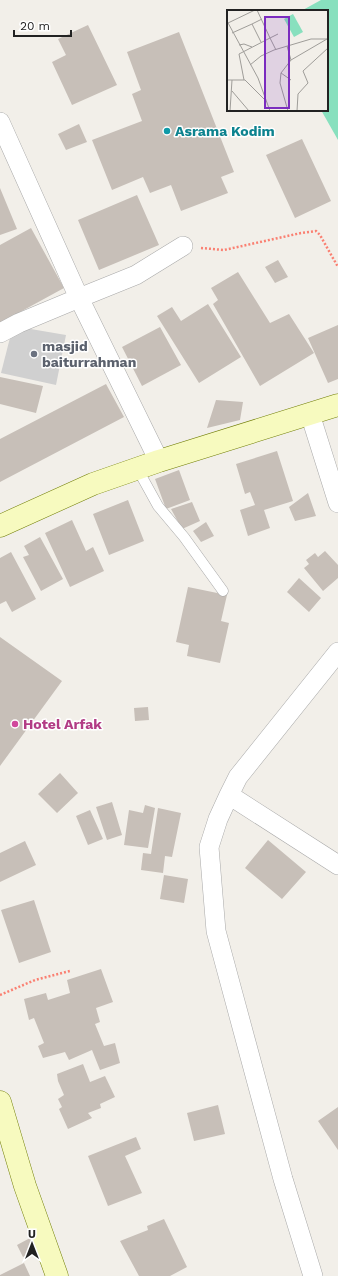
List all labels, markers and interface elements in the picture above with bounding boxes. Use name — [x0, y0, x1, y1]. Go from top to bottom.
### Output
inset map — [227, 10, 328, 111]
scale bar — [14, 12, 71, 38]
text: 20 m — [20, 19, 50, 33]
place label: Asrama Kodim — [175, 123, 275, 139]
marker: Asrama Kodim — [162, 126, 172, 136]
place label: masjid baiturrahman — [42, 338, 136, 370]
marker: masjid baiturrahman — [29, 349, 39, 359]
place label: Hotel Arfak — [23, 716, 102, 732]
marker: Hotel Arfak — [10, 719, 20, 729]
north arrow — [12, 1224, 52, 1264]
text: U — [28, 1228, 36, 1241]

